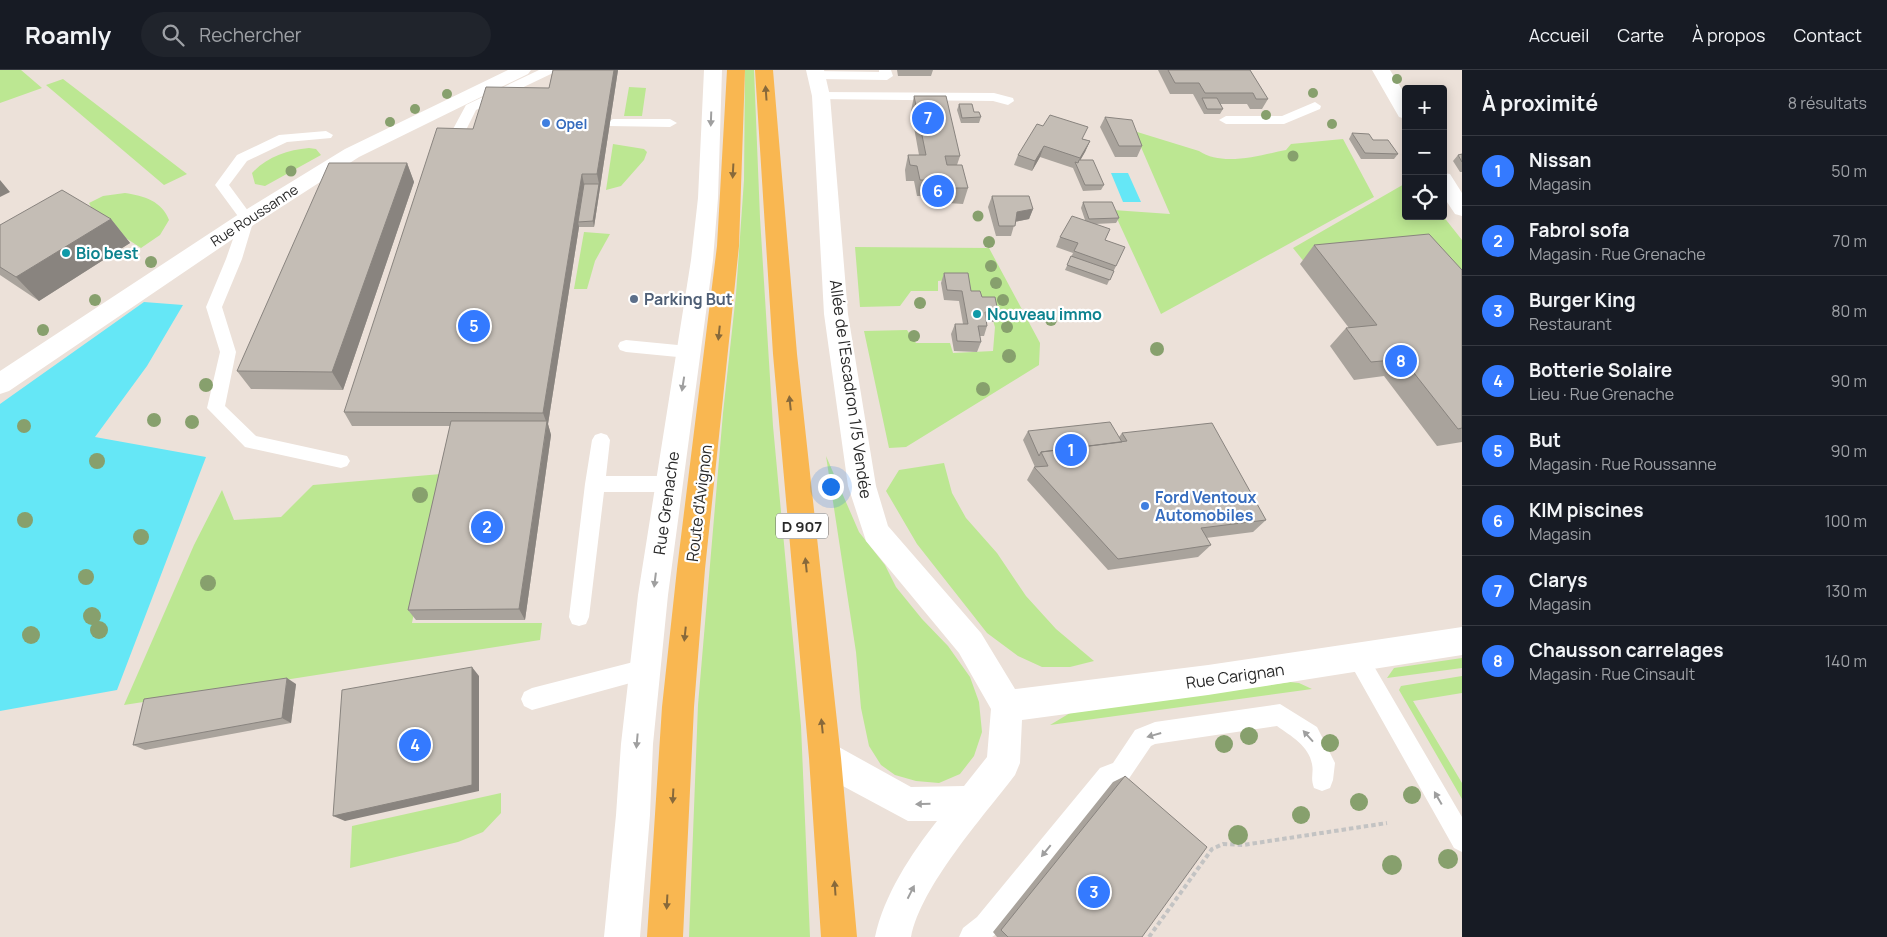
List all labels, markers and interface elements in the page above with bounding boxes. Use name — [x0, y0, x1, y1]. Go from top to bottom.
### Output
search box — [141, 12, 491, 57]
text: Roamly — [25, 18, 111, 51]
icon: search — [159, 21, 187, 49]
text: Rechercher — [199, 22, 302, 48]
text: Accueil — [1529, 23, 1589, 47]
text: Carte — [1617, 23, 1664, 47]
text: À propos — [1692, 23, 1765, 47]
text: Contact — [1793, 23, 1862, 47]
one-way arrow — [761, 85, 769, 101]
map controls — [1402, 85, 1447, 220]
button: + — [1402, 85, 1447, 130]
text: À proximité — [1482, 89, 1598, 117]
text: 8 résultats — [1788, 92, 1867, 114]
pin: 7 — [912, 99, 944, 137]
one-way arrow — [707, 111, 715, 127]
place label: Opel — [556, 114, 587, 133]
marker: Opel — [540, 117, 552, 129]
button: − — [1402, 130, 1447, 175]
text: Nissan — [1529, 147, 1591, 173]
text: 1 — [1494, 160, 1502, 182]
text: 50 m — [1831, 160, 1867, 182]
one-way arrow — [728, 163, 736, 179]
pin: 6 — [922, 172, 954, 210]
text: Magasin — [1529, 173, 1591, 195]
button: locate — [1402, 175, 1447, 220]
street label: Rue Roussanne — [207, 180, 301, 250]
text: Fabrol sofa — [1529, 217, 1629, 243]
text: 2 — [1493, 230, 1503, 252]
text: 70 m — [1832, 230, 1867, 252]
place label: Bio best — [76, 242, 139, 264]
text: Magasin · Rue Grenache — [1529, 243, 1706, 265]
marker: Bio best — [60, 247, 72, 259]
street label: Allée de l'Escadron 1/5 Vendée — [825, 278, 877, 500]
text: Burger King — [1529, 287, 1636, 313]
place label: Parking But — [644, 288, 733, 310]
marker: Parking But — [628, 293, 640, 305]
text: 3 — [1493, 300, 1503, 322]
text: 80 m — [1831, 300, 1867, 322]
place label: Nouveau immo — [987, 303, 1102, 325]
pin: 5 — [458, 307, 490, 345]
marker: Nouveau immo — [971, 308, 983, 320]
text: Restaurant — [1529, 313, 1612, 335]
one-way arrow — [715, 325, 723, 341]
pin: 8 — [1385, 342, 1417, 380]
text: Botterie Solaire — [1529, 357, 1672, 383]
text: 4 — [1493, 370, 1503, 392]
text: 90 m — [1831, 370, 1867, 392]
one-way arrow — [679, 377, 687, 393]
text: Lieu · Rue Grenache — [1529, 383, 1674, 405]
one-way arrow — [785, 395, 793, 411]
text: But — [1529, 427, 1561, 453]
pin: 1 — [1055, 431, 1087, 469]
text: 5 — [1493, 440, 1503, 462]
text: 90 m — [1831, 440, 1867, 462]
street label: Route d'Avignon — [681, 443, 717, 563]
street label: Rue Grenache — [648, 450, 684, 556]
text: Magasin · Rue Roussanne — [1529, 453, 1717, 475]
your location — [818, 474, 844, 500]
place label: Ford Ventoux Automobiles — [1155, 486, 1256, 526]
text: KIM piscines — [1529, 497, 1643, 523]
marker: Ford Ventoux Automobiles — [1139, 500, 1151, 512]
pin: 2 — [471, 508, 503, 546]
text: 6 — [1493, 510, 1503, 532]
text: 100 m — [1824, 510, 1867, 532]
road number: D 907 — [776, 514, 828, 538]
text: Magasin — [1529, 523, 1591, 545]
one-way arrow — [802, 556, 810, 572]
text: Clarys — [1529, 567, 1588, 593]
one-way arrow — [651, 572, 659, 588]
text: 7 — [1494, 580, 1502, 602]
text: 130 m — [1825, 580, 1867, 602]
text: Magasin — [1529, 593, 1591, 615]
one-way arrow — [681, 626, 689, 642]
text: Chausson carrelages — [1529, 637, 1724, 663]
text: 8 — [1493, 650, 1503, 672]
text: 140 m — [1825, 650, 1867, 672]
street label: Rue Carignan — [1184, 658, 1286, 694]
text: Magasin · Rue Cinsault — [1529, 663, 1695, 685]
one-way arrow — [818, 718, 826, 734]
pin: 4 — [399, 726, 431, 764]
one-way arrow — [1302, 730, 1313, 743]
one-way arrow — [1147, 731, 1162, 739]
one-way arrow — [633, 734, 641, 750]
one-way arrow — [668, 788, 676, 804]
one-way arrow — [1433, 791, 1442, 804]
one-way arrow — [914, 800, 930, 808]
one-way arrow — [1041, 844, 1052, 857]
pin: 3 — [1078, 873, 1110, 911]
one-way arrow — [831, 880, 839, 896]
one-way arrow — [907, 885, 915, 899]
one-way arrow — [663, 894, 671, 910]

